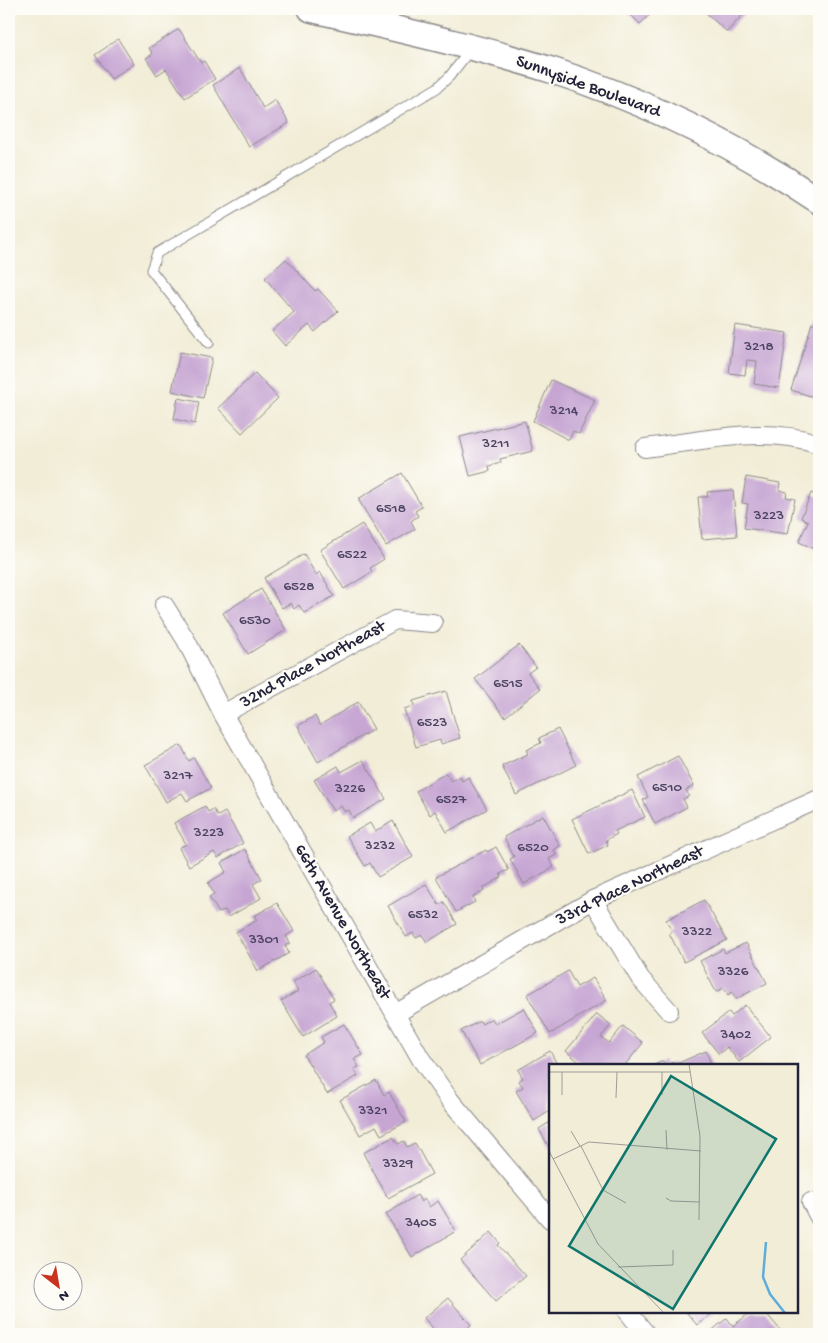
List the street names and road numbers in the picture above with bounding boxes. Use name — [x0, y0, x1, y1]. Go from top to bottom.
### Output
street label: Sunnyside Boulevard — [513, 51, 665, 123]
street label: 32nd Place Northeast — [236, 616, 391, 714]
street label: 66th Avenue Northeast — [289, 841, 396, 1005]
street label: 33rd Place Northeast — [552, 841, 709, 931]

